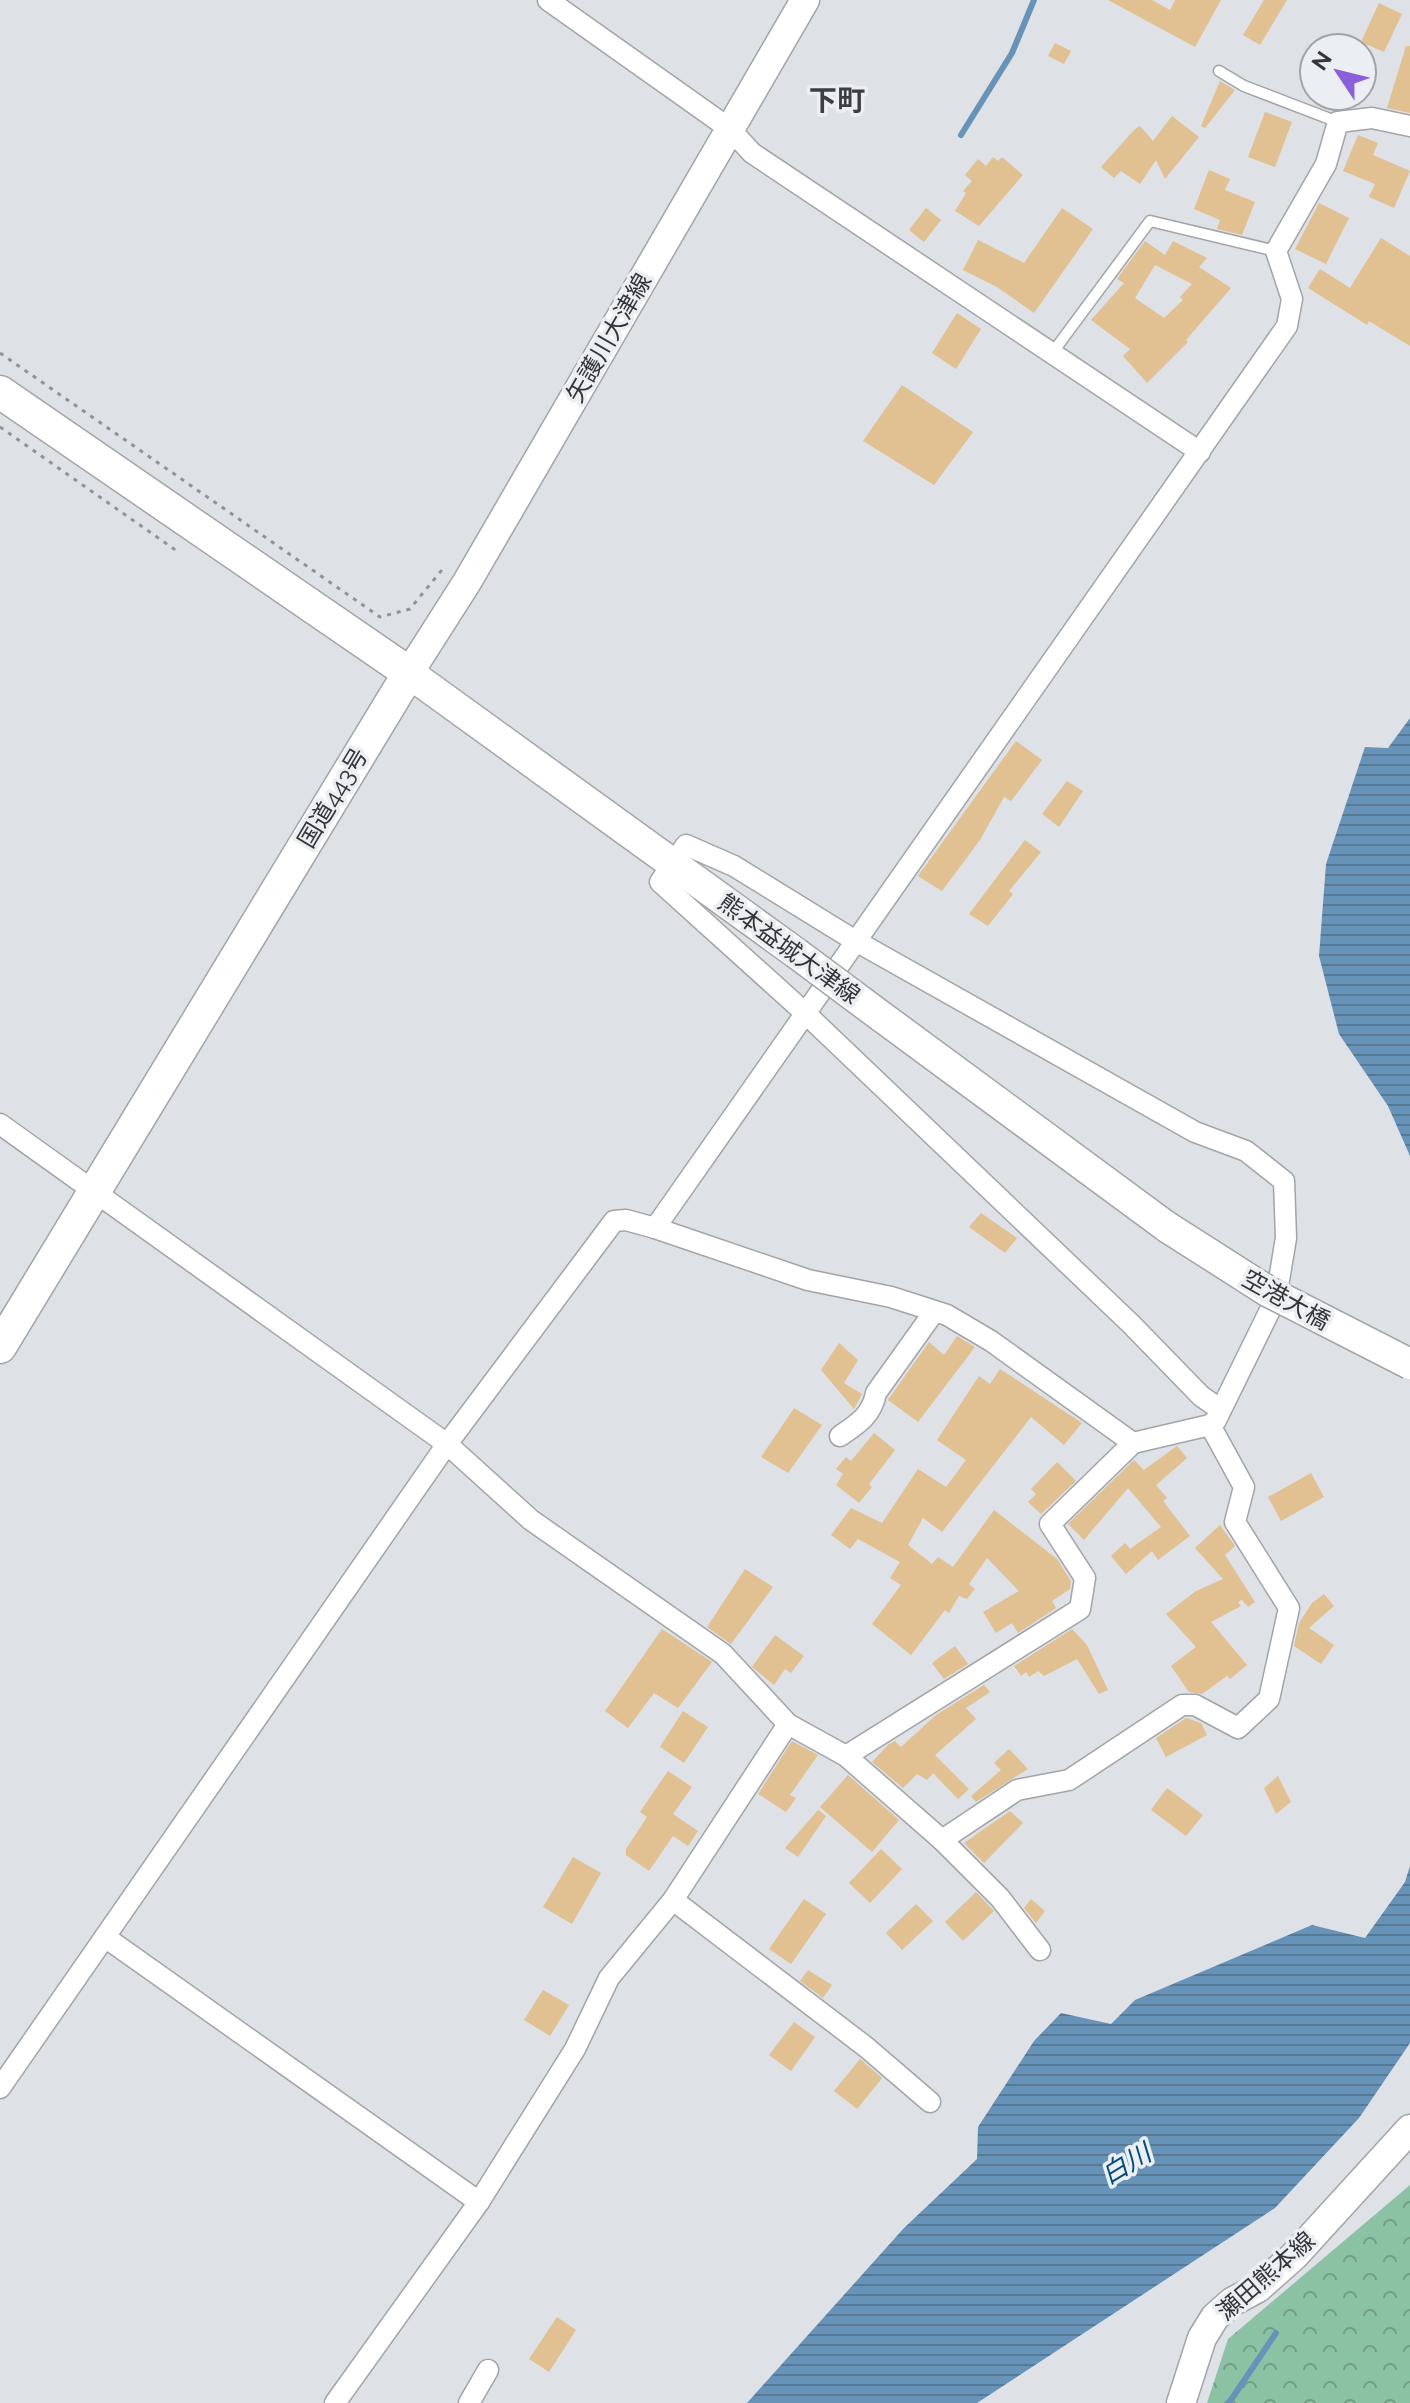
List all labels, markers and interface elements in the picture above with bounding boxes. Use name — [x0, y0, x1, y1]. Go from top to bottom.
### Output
north arrow — [1298, 32, 1378, 112]
text: N — [1306, 46, 1337, 75]
district label: 下町 — [809, 84, 865, 117]
street label: 矢護川大津線 — [560, 268, 657, 407]
street label: 国道443号 — [292, 743, 374, 853]
street label: 熊本益城大津線 — [713, 887, 866, 1010]
street label: 空港大橋 — [1237, 1264, 1335, 1336]
water label: 白川 — [1096, 2136, 1159, 2190]
street label: 瀬田熊本線 — [1211, 2225, 1320, 2326]

